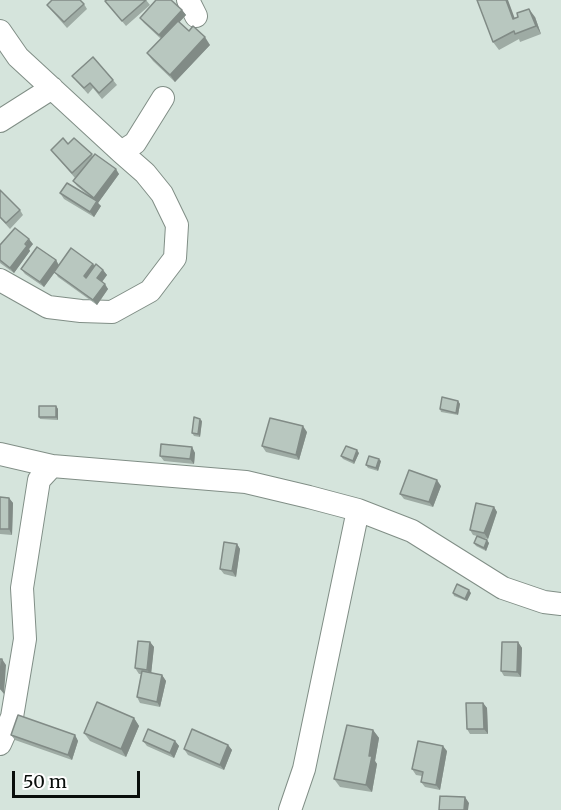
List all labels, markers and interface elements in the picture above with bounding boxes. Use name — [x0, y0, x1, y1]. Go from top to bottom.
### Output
scale bar — [15, 759, 142, 797]
text: 50 m — [23, 770, 67, 793]

